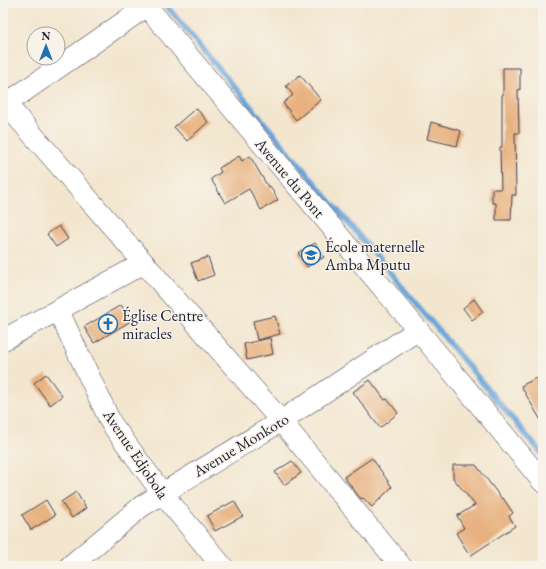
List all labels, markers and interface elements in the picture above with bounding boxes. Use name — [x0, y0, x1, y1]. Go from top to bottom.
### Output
north arrow — [26, 26, 66, 66]
text: N — [42, 29, 51, 43]
street label: Avenue du Pont — [250, 133, 330, 222]
place label: École maternelle Amba Mputu — [324, 236, 425, 275]
school or university icon: École maternelle Amba Mputu — [300, 244, 322, 266]
place label: Église Centre miracles — [122, 305, 203, 344]
church icon: Église Centre miracles — [97, 313, 119, 335]
street label: Avenue Edjobola — [98, 404, 174, 503]
street label: Avenue Monkoto — [188, 408, 293, 482]

